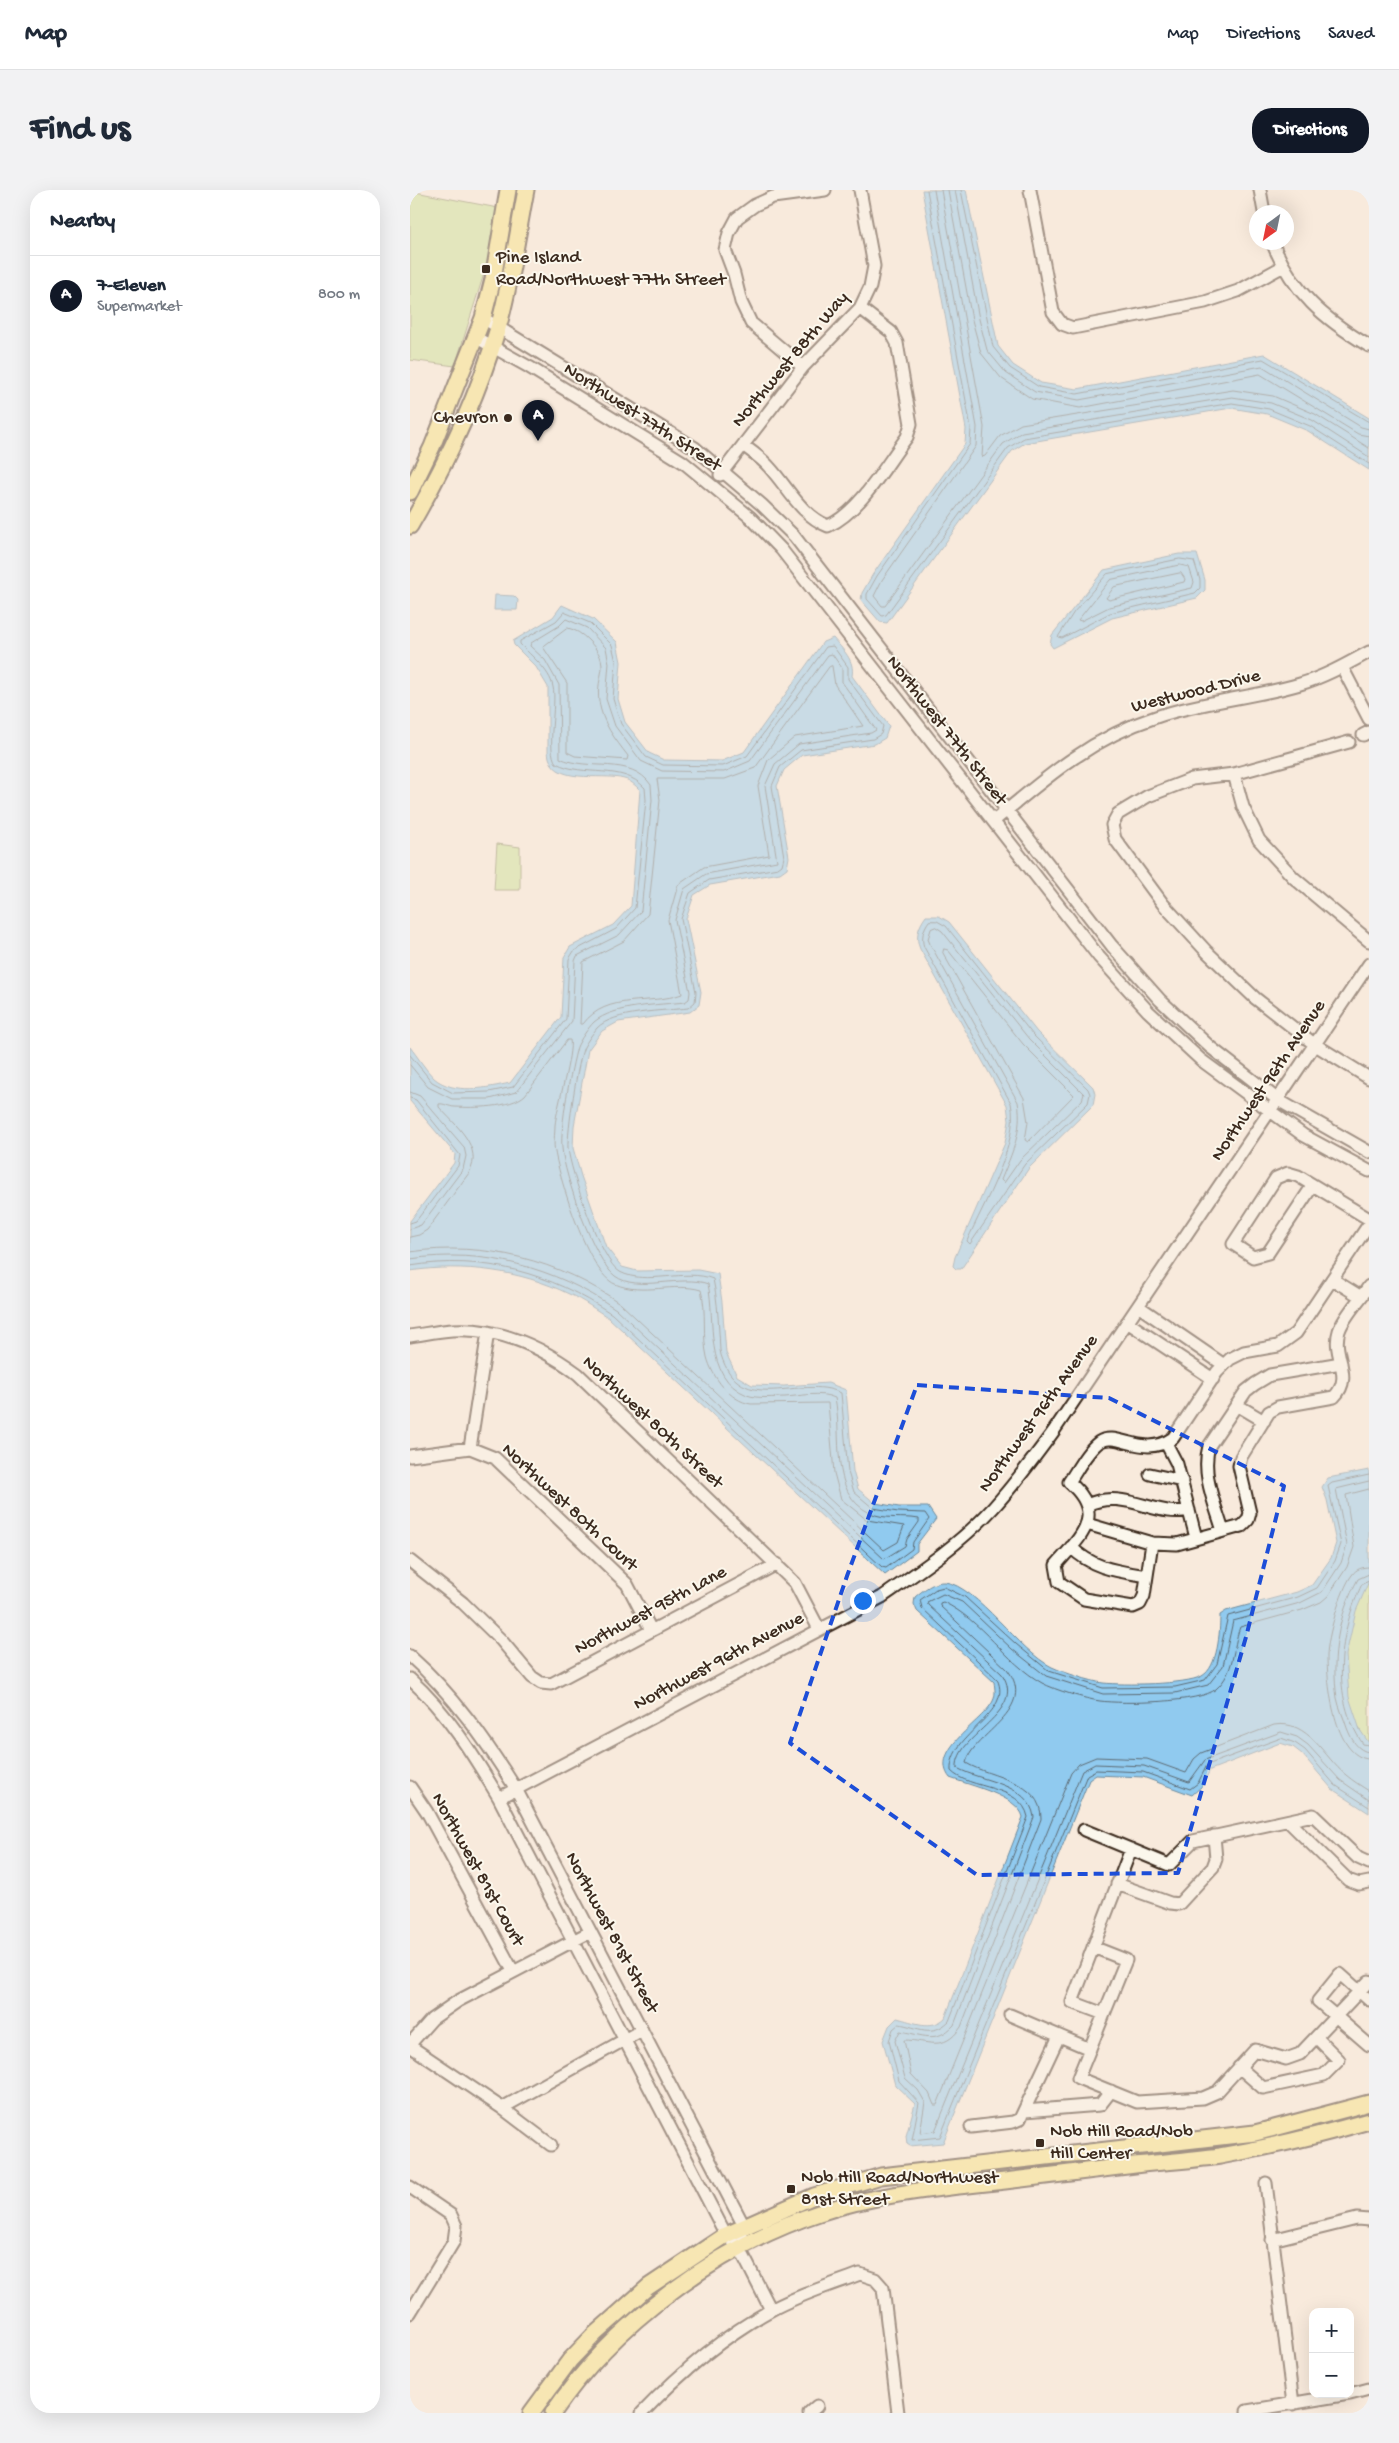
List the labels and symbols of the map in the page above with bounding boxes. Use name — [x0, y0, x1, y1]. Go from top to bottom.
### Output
north arrow — [1249, 205, 1294, 250]
place label: Pine Island Road/Northwest 77th Street — [495, 247, 728, 292]
marker: Pine Island Road/Northwest 77th Street — [480, 263, 492, 275]
street label: Northwest 88th Way — [728, 287, 855, 433]
street label: Northwest 77th Street — [559, 358, 727, 479]
pin: A — [522, 400, 554, 441]
place label: Chevron — [434, 407, 498, 430]
marker: Chevron — [502, 412, 514, 424]
street label: Northwest 77th Street — [880, 652, 1013, 812]
street label: Westwood Drive — [1129, 665, 1263, 719]
street label: Northwest 96th Avenue — [1206, 996, 1332, 1166]
street label: Northwest 96th Avenue — [974, 1330, 1104, 1497]
street label: Northwest 80th Street — [576, 1351, 729, 1496]
street label: Northwest 80th Court — [496, 1439, 644, 1579]
street label: Northwest 95th Lane — [571, 1561, 731, 1661]
your location — [850, 1588, 876, 1614]
street label: Northwest 96th Avenue — [630, 1607, 808, 1717]
street label: Northwest 81st Court — [425, 1789, 530, 1953]
street label: Northwest 81st Street — [559, 1849, 664, 2019]
place label: Nob Hill Road/Nob Hill Center — [1050, 2121, 1193, 2166]
marker: Nob Hill Road/Nob Hill Center — [1034, 2137, 1046, 2149]
place label: Nob Hill Road/Northwest 81st Street — [801, 2167, 1000, 2212]
marker: Nob Hill Road/Northwest 81st Street — [785, 2183, 797, 2195]

